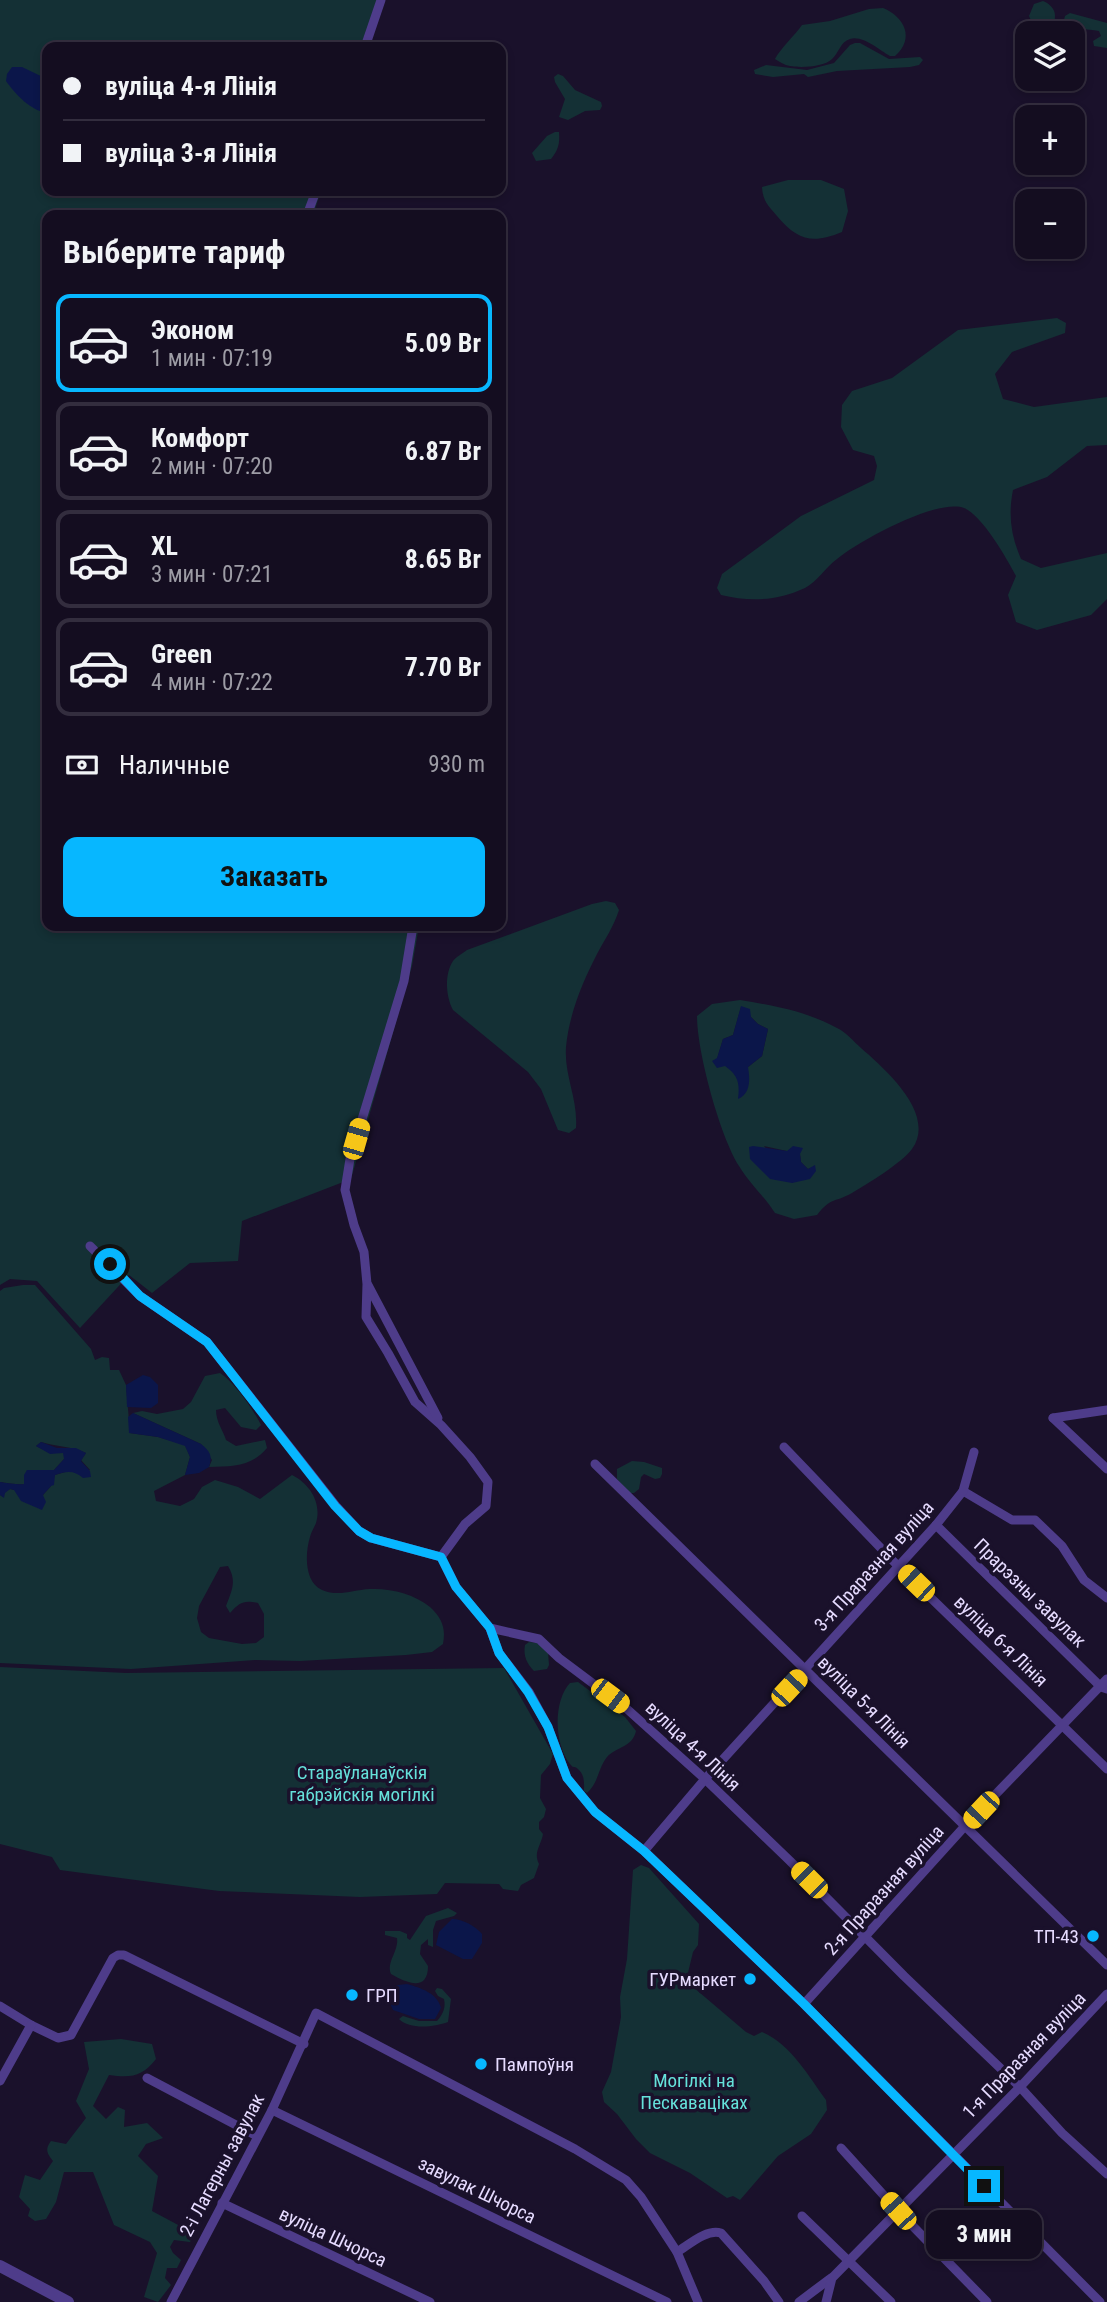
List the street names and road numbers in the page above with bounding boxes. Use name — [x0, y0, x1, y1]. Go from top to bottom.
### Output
street label: 3-я Праразная вуліца — [809, 1496, 939, 1636]
street label: Прарэзны завулак — [969, 1534, 1091, 1652]
street label: вуліца 6-я Лінія — [949, 1591, 1053, 1691]
street label: вуліца 5-я Лінія — [813, 1651, 915, 1753]
street label: вуліца 4-я Лінія — [641, 1696, 745, 1796]
street label: 2-я Праразная вуліца — [819, 1820, 949, 1960]
street label: 1-я Праразная вуліца — [958, 1987, 1090, 2123]
street label: 2-і Лагерны завулак — [175, 2090, 269, 2240]
street label: завулак Шчорса — [414, 2152, 540, 2228]
street label: вуліца Шчорса — [276, 2202, 390, 2272]

